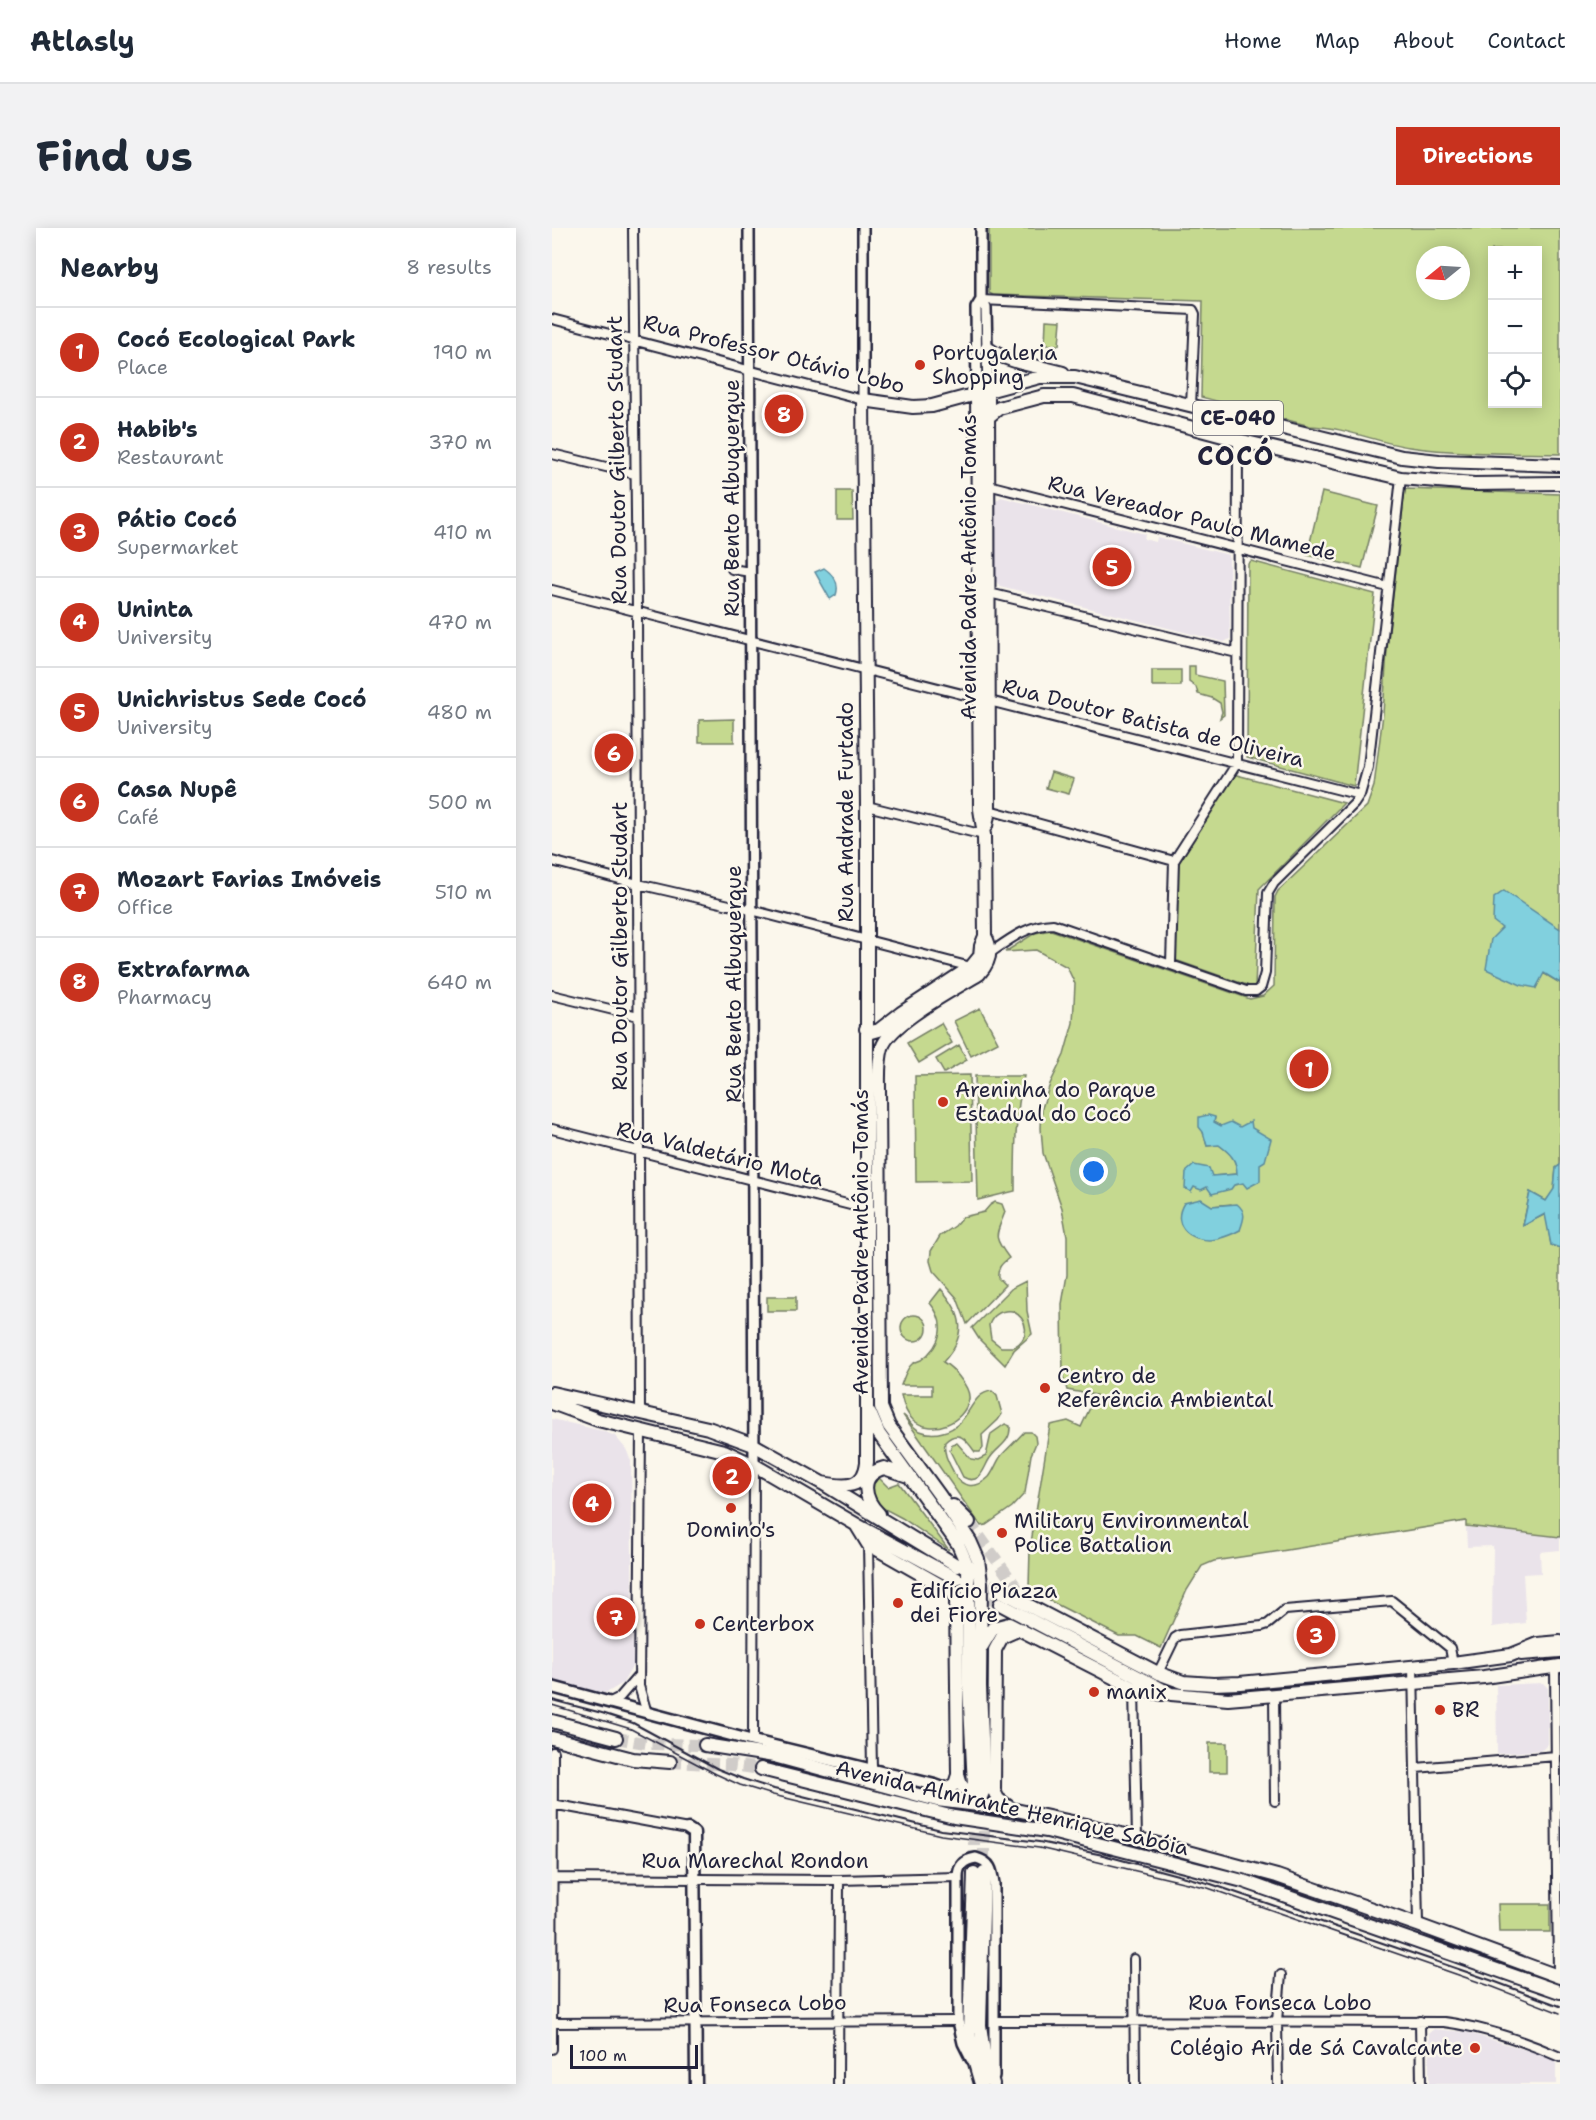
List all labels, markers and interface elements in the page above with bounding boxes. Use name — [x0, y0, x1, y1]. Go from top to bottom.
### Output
text: Atlasly — [30, 22, 135, 60]
text: Home — [1224, 27, 1282, 55]
text: Map — [1315, 27, 1360, 55]
text: About — [1393, 27, 1454, 55]
text: Contact — [1487, 27, 1566, 55]
button: Directions — [1396, 127, 1560, 185]
text: Find us — [36, 128, 193, 184]
north arrow — [1416, 246, 1470, 300]
map controls — [1488, 246, 1542, 408]
button: + — [1488, 246, 1542, 300]
text: Nearby — [60, 250, 159, 285]
text: 8 results — [406, 254, 492, 280]
button: − — [1488, 300, 1542, 354]
street label: Rua Professor Otávio Lobo — [640, 308, 908, 400]
street label: Rua Doutor Gilberto Studart — [600, 315, 634, 605]
text: Cocó Ecological Park — [117, 325, 356, 354]
text: 1 — [75, 339, 84, 365]
text: 190 m — [433, 339, 492, 365]
place label: Portugaleria Shopping — [932, 339, 1057, 391]
text: Place — [117, 354, 168, 380]
button: locate — [1488, 354, 1542, 408]
marker: Portugaleria Shopping — [913, 358, 927, 372]
street label: Rua Bento Albuquerque — [718, 379, 746, 617]
pin: 8 — [764, 392, 804, 436]
road number: CE-040 — [1193, 401, 1283, 435]
street label: Avenida Padre Antônio Tomás — [955, 414, 983, 720]
text: Habib's — [117, 415, 198, 444]
text: 2 — [73, 429, 87, 455]
text: 370 m — [428, 429, 492, 455]
district label: COCÓ — [1197, 437, 1275, 474]
text: Restaurant — [117, 444, 224, 470]
street label: Rua Vereador Paulo Mamede — [1045, 469, 1339, 567]
text: Pátio Cocó — [117, 505, 237, 534]
text: 3 — [73, 519, 87, 545]
text: 410 m — [433, 519, 492, 545]
text: Supermarket — [117, 534, 239, 560]
pin: 5 — [1092, 544, 1132, 590]
text: Uninta — [117, 595, 193, 624]
text: 4 — [73, 609, 87, 635]
text: 470 m — [428, 609, 492, 635]
text: University — [117, 624, 213, 650]
street label: Rua Doutor Batista de Oliveira — [999, 672, 1307, 774]
text: Unichristus Sede Cocó — [117, 685, 367, 714]
text: 5 — [73, 699, 86, 725]
text: 480 m — [427, 699, 492, 725]
street label: Rua Andrade Furtado — [832, 702, 860, 922]
text: University — [117, 714, 213, 740]
pin: 6 — [594, 730, 634, 776]
text: Casa Nupê — [117, 775, 237, 804]
text: 6 — [73, 789, 87, 815]
text: 500 m — [428, 789, 492, 815]
street label: Rua Doutor Gilberto Studart — [606, 801, 634, 1091]
text: Café — [117, 804, 159, 830]
text: Mozart Farias Imóveis — [117, 865, 381, 894]
street label: Rua Bento Albuquerque — [720, 865, 748, 1103]
text: 7 — [73, 879, 87, 905]
text: 510 m — [435, 879, 492, 905]
text: Office — [117, 894, 173, 920]
text: Extrafarma — [117, 955, 250, 984]
text: 8 — [73, 969, 87, 995]
text: 640 m — [427, 969, 492, 995]
text: Pharmacy — [117, 984, 212, 1010]
pin: 1 — [1290, 1046, 1329, 1092]
place label: Areninha do Parque Estadual do Cocó — [955, 1076, 1156, 1128]
street label: Avenida Padre Antônio Tomás — [847, 1089, 875, 1395]
marker: Areninha do Parque Estadual do Cocó — [936, 1095, 950, 1109]
street label: Rua Valdetário Mota — [613, 1115, 827, 1193]
your location — [1079, 1157, 1108, 1186]
place label: Centro de Referência Ambiental — [1057, 1362, 1274, 1414]
marker: Centro de Referência Ambiental — [1038, 1381, 1052, 1395]
pin: 2 — [712, 1454, 752, 1498]
pin: 4 — [572, 1480, 612, 1526]
marker: Domino's — [724, 1501, 738, 1515]
place label: Military Environmental Police Battalion — [1014, 1507, 1249, 1559]
place label: Domino's — [687, 1516, 775, 1544]
marker: Military Environmental Police Battalion — [995, 1526, 1009, 1540]
place label: Edifício Piazza dei Fiore — [910, 1577, 1057, 1629]
pin: 7 — [596, 1594, 636, 1640]
marker: Edifício Piazza dei Fiore — [891, 1596, 905, 1610]
place label: Centerbox — [712, 1610, 814, 1638]
pin: 3 — [1296, 1612, 1335, 1658]
marker: Centerbox — [693, 1617, 707, 1631]
place label: manix — [1106, 1678, 1167, 1706]
marker: manix — [1087, 1685, 1101, 1699]
place label: BR — [1452, 1696, 1479, 1724]
marker: BR — [1433, 1703, 1447, 1717]
street label: Avenida Almirante Henrique Sabóia — [833, 1754, 1191, 1862]
street label: Rua Marechal Rondon — [641, 1847, 869, 1875]
street label: Rua Fonseca Lobo — [663, 1988, 847, 2020]
street label: Rua Fonseca Lobo — [1188, 1989, 1372, 2017]
place label: Colégio Ari de Sá Cavalcante — [1170, 2034, 1463, 2062]
marker: Colégio Ari de Sá Cavalcante — [1468, 2041, 1482, 2055]
scale bar — [570, 2042, 698, 2070]
text: 100 m — [579, 2045, 627, 2066]

